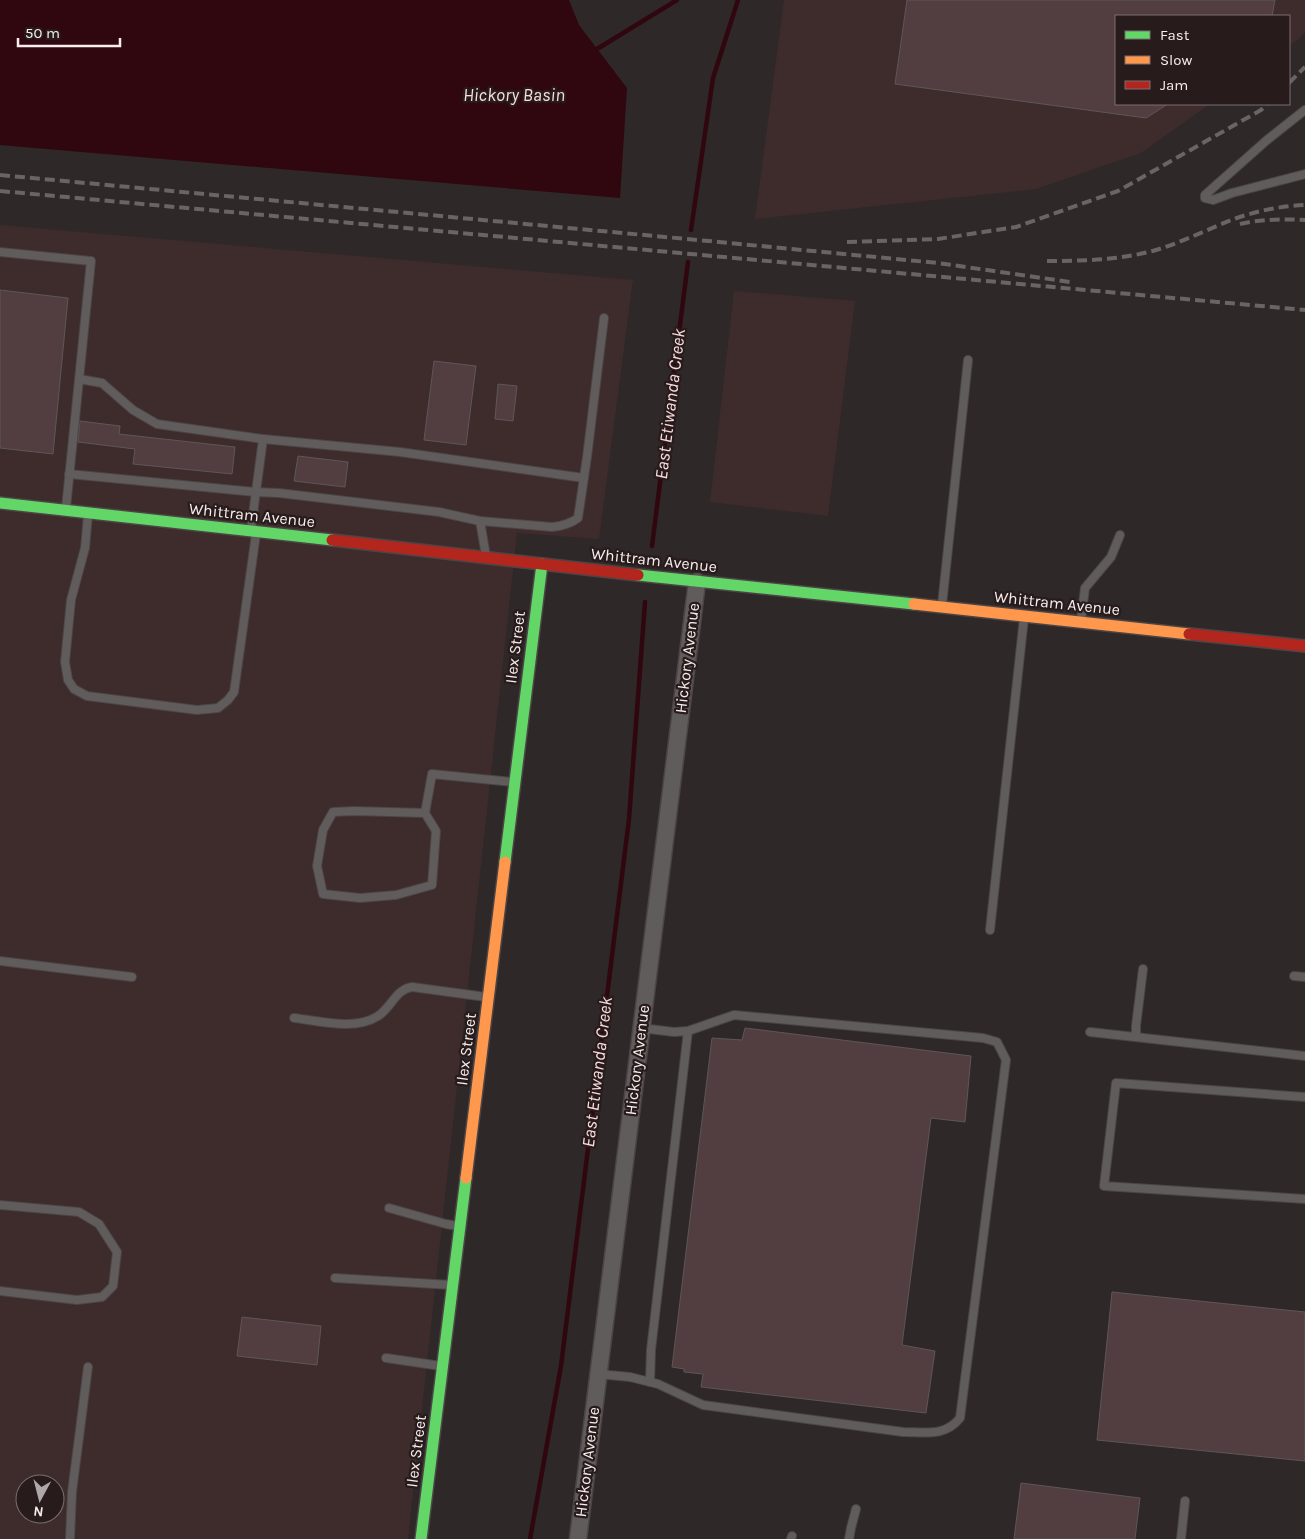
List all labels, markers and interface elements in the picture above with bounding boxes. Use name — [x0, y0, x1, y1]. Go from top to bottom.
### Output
scale bar — [18, 15, 120, 47]
legend — [1115, 15, 1290, 105]
text: 50 m — [25, 24, 60, 42]
text: Fast — [1160, 26, 1190, 44]
text: Slow — [1160, 51, 1192, 69]
text: Jam — [1160, 76, 1188, 94]
water label: Hickory Basin — [463, 84, 565, 106]
water label: East Etiwanda Creek — [650, 327, 690, 481]
street label: Whittram Avenue — [188, 499, 316, 531]
street label: Whittram Avenue — [590, 544, 718, 576]
street label: Whittram Avenue — [993, 587, 1121, 619]
street label: Hickory Avenue — [671, 602, 703, 714]
street label: Ilex Street — [501, 610, 529, 684]
water label: East Etiwanda Creek — [577, 995, 617, 1149]
street label: Hickory Avenue — [621, 1004, 653, 1116]
street label: Ilex Street — [452, 1012, 480, 1086]
street label: Hickory Avenue — [571, 1406, 603, 1518]
street label: Ilex Street — [402, 1414, 430, 1488]
north arrow — [15, 1474, 65, 1524]
text: N — [32, 1502, 44, 1520]

